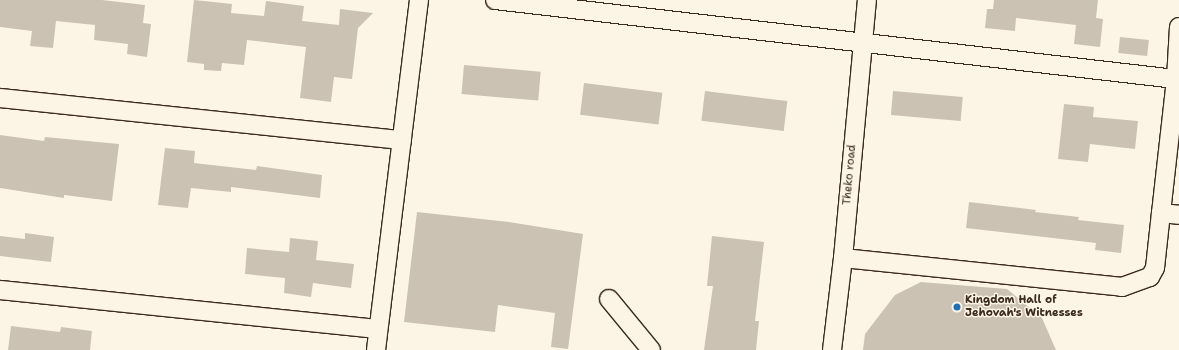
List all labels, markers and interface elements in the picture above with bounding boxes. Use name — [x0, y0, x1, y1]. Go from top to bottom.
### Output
street label: Theko road — [841, 144, 859, 206]
place label: Kingdom Hall of Jehovah's Witnesses — [965, 294, 1083, 320]
marker: Kingdom Hall of Jehovah's Witnesses — [952, 302, 962, 312]

